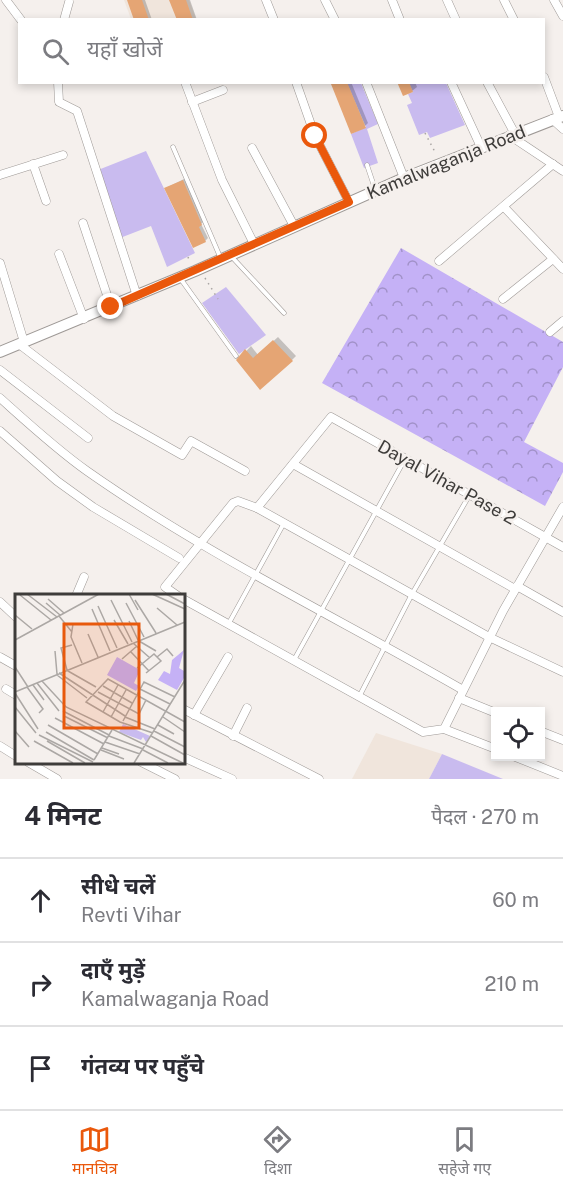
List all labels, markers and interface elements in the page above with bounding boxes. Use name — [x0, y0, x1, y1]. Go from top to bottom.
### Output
search box — [18, 18, 545, 84]
icon: search — [39, 35, 72, 68]
text: यहाँ खोजें — [87, 36, 163, 62]
street label: Kamalwaganja Road — [364, 121, 528, 203]
route start — [301, 122, 327, 148]
route end — [97, 293, 123, 319]
street label: Dayal Vihar Pase 2 — [374, 435, 520, 529]
inset map — [15, 594, 184, 764]
map controls — [491, 707, 545, 761]
button: locate — [491, 707, 545, 761]
text: 4 मिनट — [24, 800, 102, 831]
text: पैदल · 270 m — [431, 805, 539, 829]
text: सीधे चलें — [81, 873, 155, 899]
icon: ahead — [24, 884, 57, 917]
text: 60 m — [492, 888, 539, 912]
text: Revti Vihar — [81, 903, 182, 927]
text: दाएँ मुड़ें — [81, 957, 145, 983]
icon: right — [24, 968, 57, 1001]
text: 210 m — [485, 972, 539, 996]
text: Kamalwaganja Road — [81, 987, 269, 1011]
icon: arrive — [24, 1052, 57, 1085]
text: गंतव्य पर पहुँचे — [81, 1053, 204, 1079]
tab: मानचित्र — [72, 1123, 118, 1181]
tab: दिशा — [261, 1123, 294, 1181]
tab: सहेजे गए — [438, 1123, 491, 1181]

